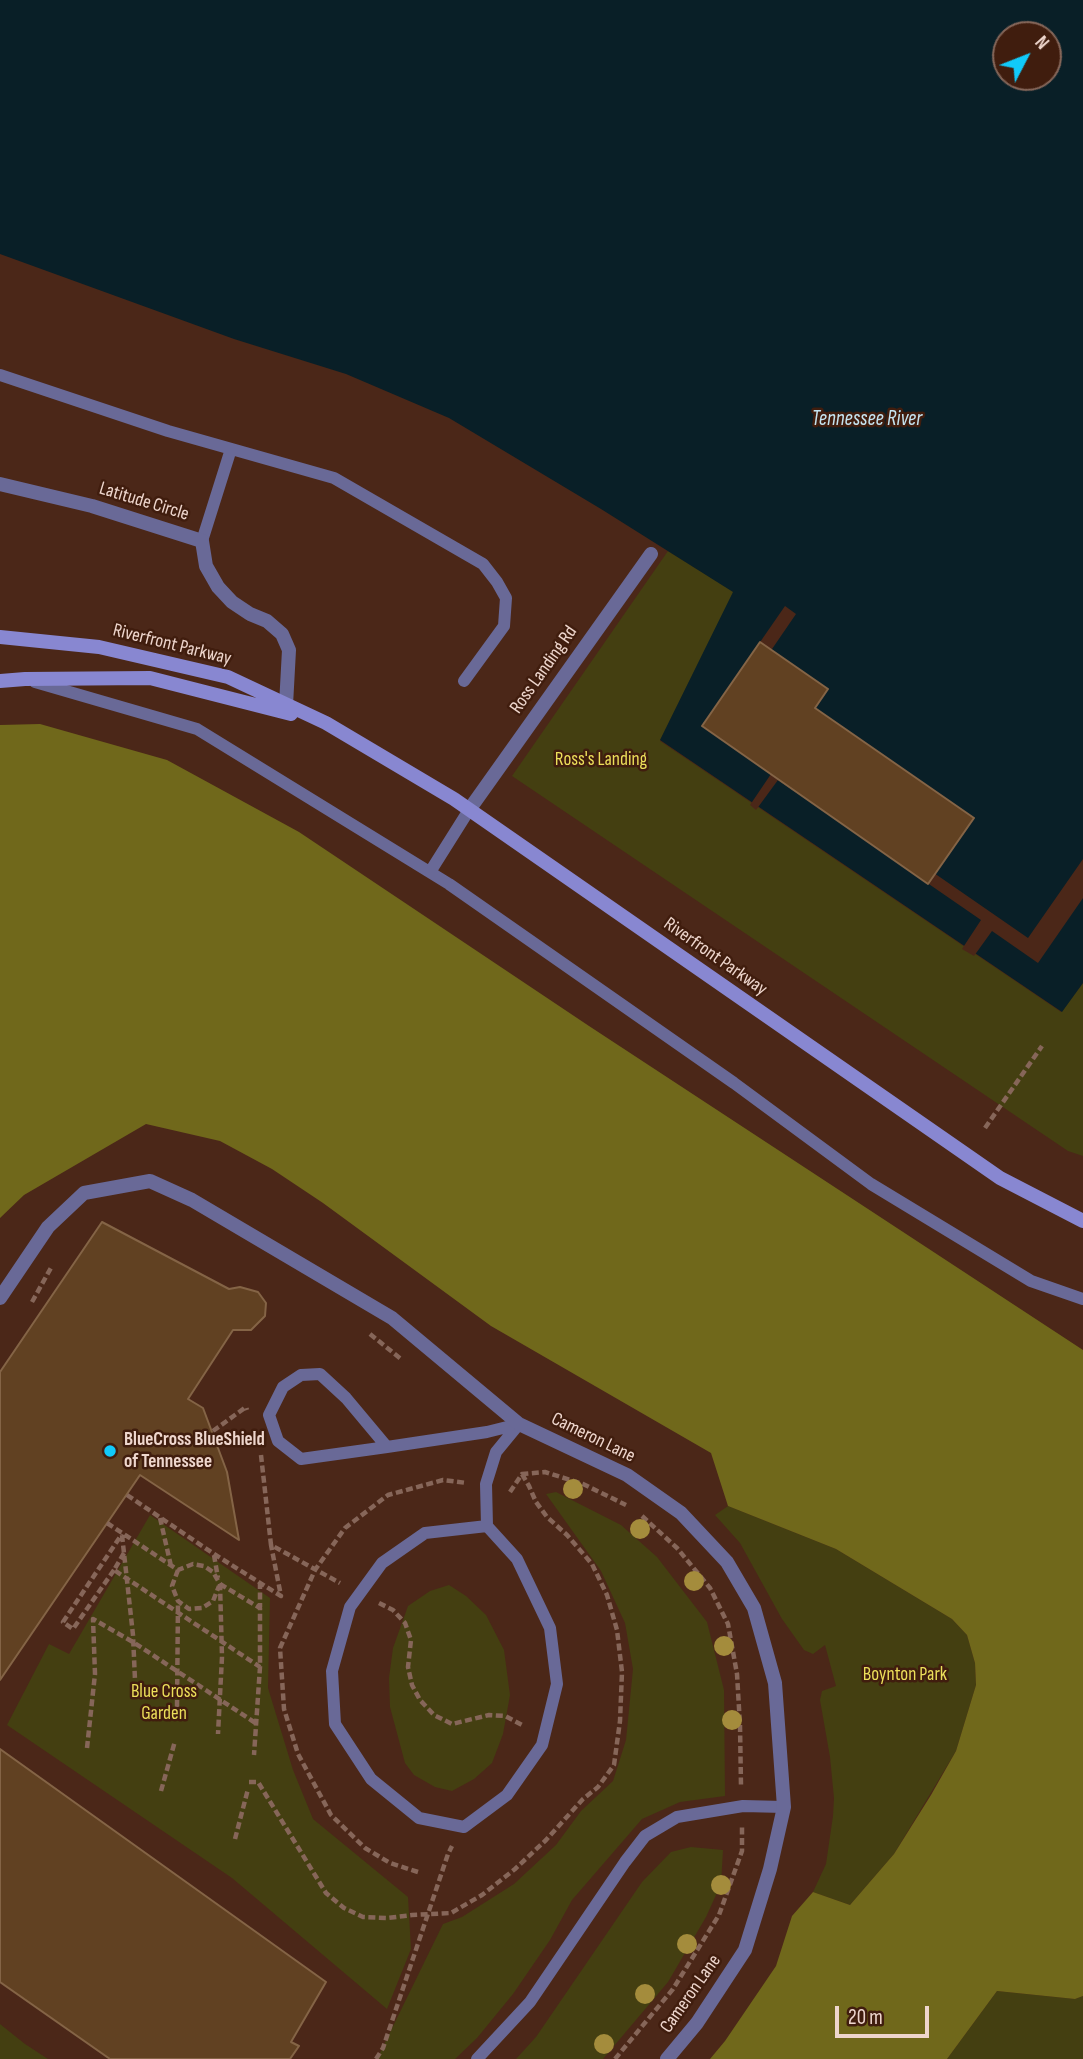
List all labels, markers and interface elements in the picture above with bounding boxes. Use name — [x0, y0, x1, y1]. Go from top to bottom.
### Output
north arrow — [992, 21, 1062, 91]
text: N — [1030, 31, 1053, 54]
water label: Tennessee River — [812, 407, 922, 433]
street label: Latitude Circle — [96, 478, 192, 526]
street label: Riverfront Parkway — [110, 619, 234, 671]
street label: Ross Landing Rd — [505, 622, 583, 718]
park label: Ross's Landing — [555, 749, 647, 771]
street label: Riverfront Parkway — [659, 913, 771, 1001]
street label: Cameron Lane — [547, 1408, 639, 1468]
place label: BlueCross BlueShield of Tennessee — [124, 1429, 265, 1473]
marker: BlueCross BlueShield of Tennessee — [102, 1443, 118, 1459]
park label: Boynton Park — [863, 1664, 947, 1686]
park label: Blue Cross Garden — [131, 1681, 197, 1725]
street label: Cameron Lane — [656, 1950, 726, 2038]
scale bar — [838, 1993, 932, 2037]
text: 20 m — [848, 2005, 883, 2030]

